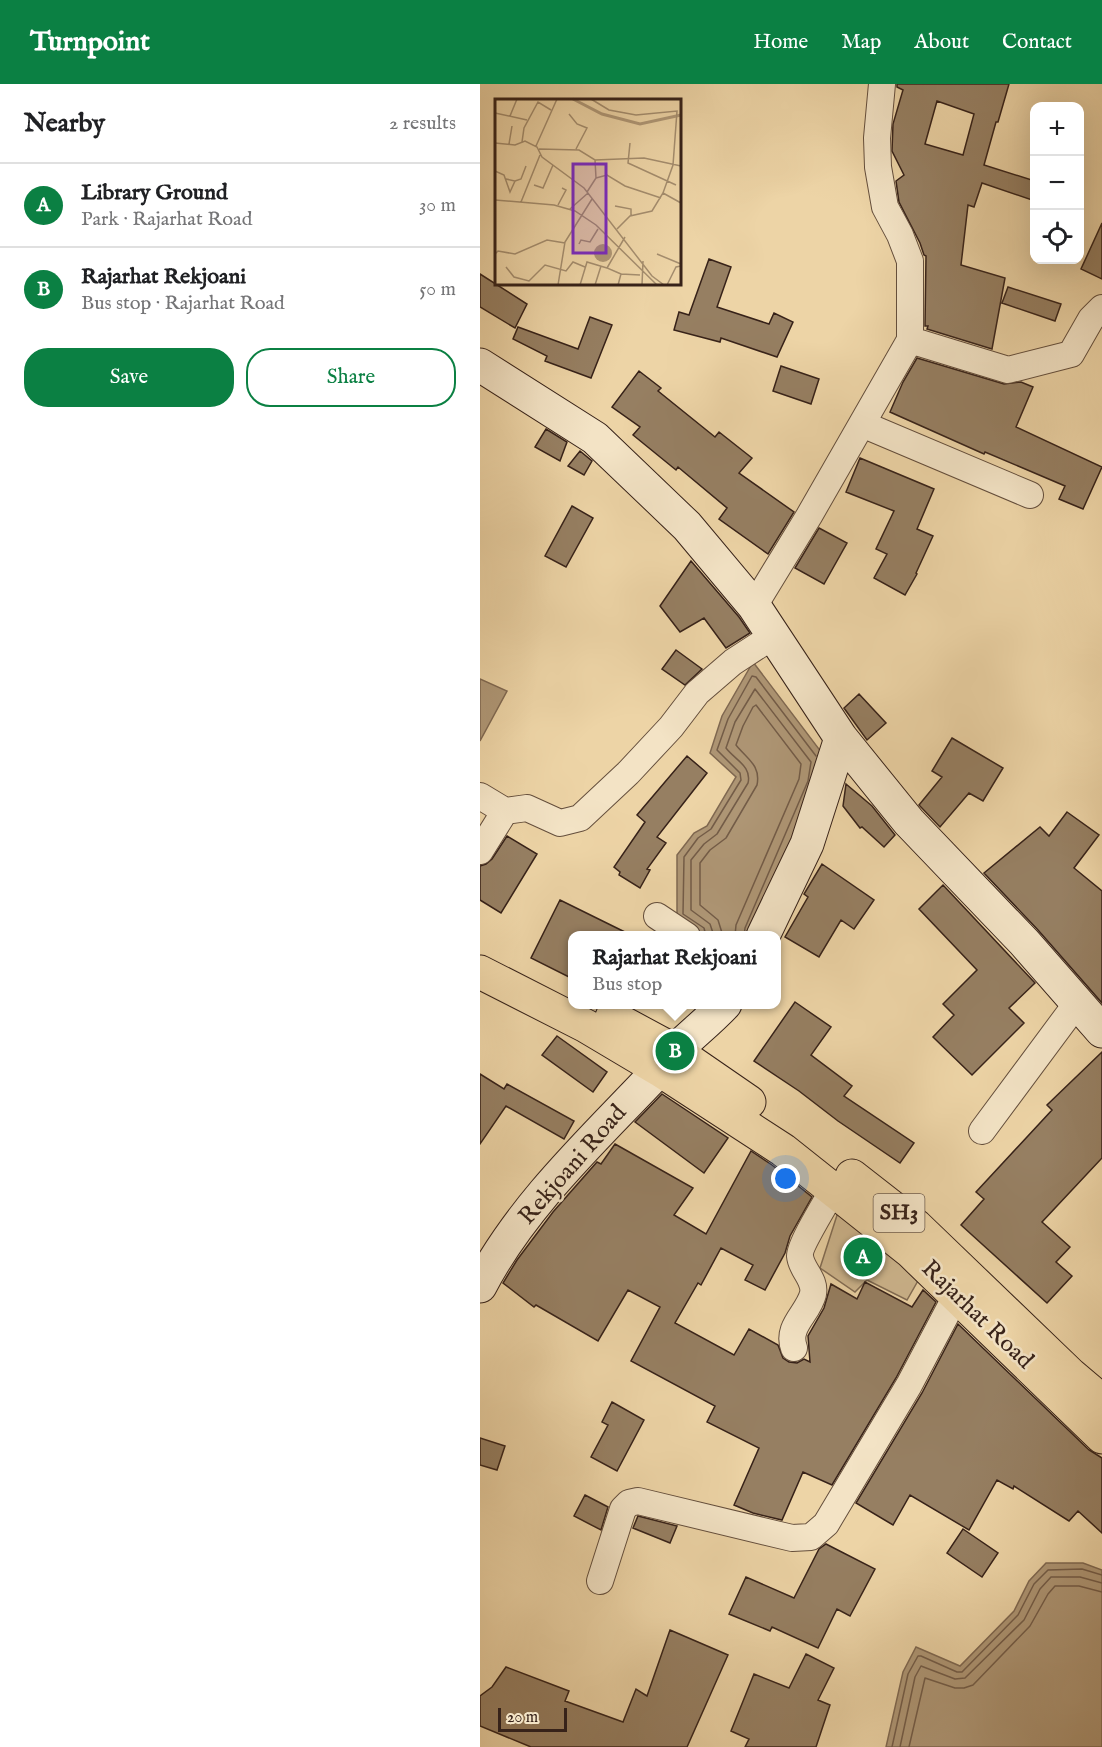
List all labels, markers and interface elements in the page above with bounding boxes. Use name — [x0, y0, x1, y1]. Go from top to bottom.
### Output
text: Turnpoint — [30, 25, 150, 60]
text: Home — [753, 29, 808, 56]
text: Map — [841, 29, 881, 56]
text: About — [914, 29, 969, 56]
text: Contact — [1002, 29, 1072, 56]
inset map — [495, 99, 681, 285]
map controls — [1030, 102, 1084, 264]
button: + — [1030, 102, 1084, 156]
text: Nearby — [24, 107, 105, 140]
text: 2 results — [389, 111, 456, 136]
button: − — [1030, 156, 1084, 210]
text: Library Ground — [81, 179, 228, 207]
text: A — [37, 193, 50, 218]
text: 30 m — [419, 193, 456, 218]
text: Park · Rajarhat Road — [81, 207, 252, 232]
button: locate — [1030, 210, 1084, 264]
text: Rajarhat Rekjoani — [81, 263, 246, 291]
text: B — [37, 277, 50, 302]
text: 50 m — [419, 277, 456, 302]
text: Bus stop · Rajarhat Road — [81, 291, 285, 316]
button: Save — [24, 348, 234, 407]
button: Share — [246, 348, 456, 407]
popup — [568, 931, 781, 1009]
text: Rajarhat Rekjoani — [592, 944, 757, 972]
text: Bus stop — [592, 972, 662, 997]
pin: B — [656, 1028, 694, 1074]
street label: Rekjoani Road — [512, 1098, 634, 1232]
your location — [771, 1164, 800, 1193]
road number: SH3 — [874, 1194, 924, 1232]
pin: A — [844, 1234, 883, 1280]
street label: Rajarhat Road — [914, 1254, 1040, 1376]
scale bar — [498, 1705, 567, 1732]
text: 20 m — [507, 1708, 538, 1728]

